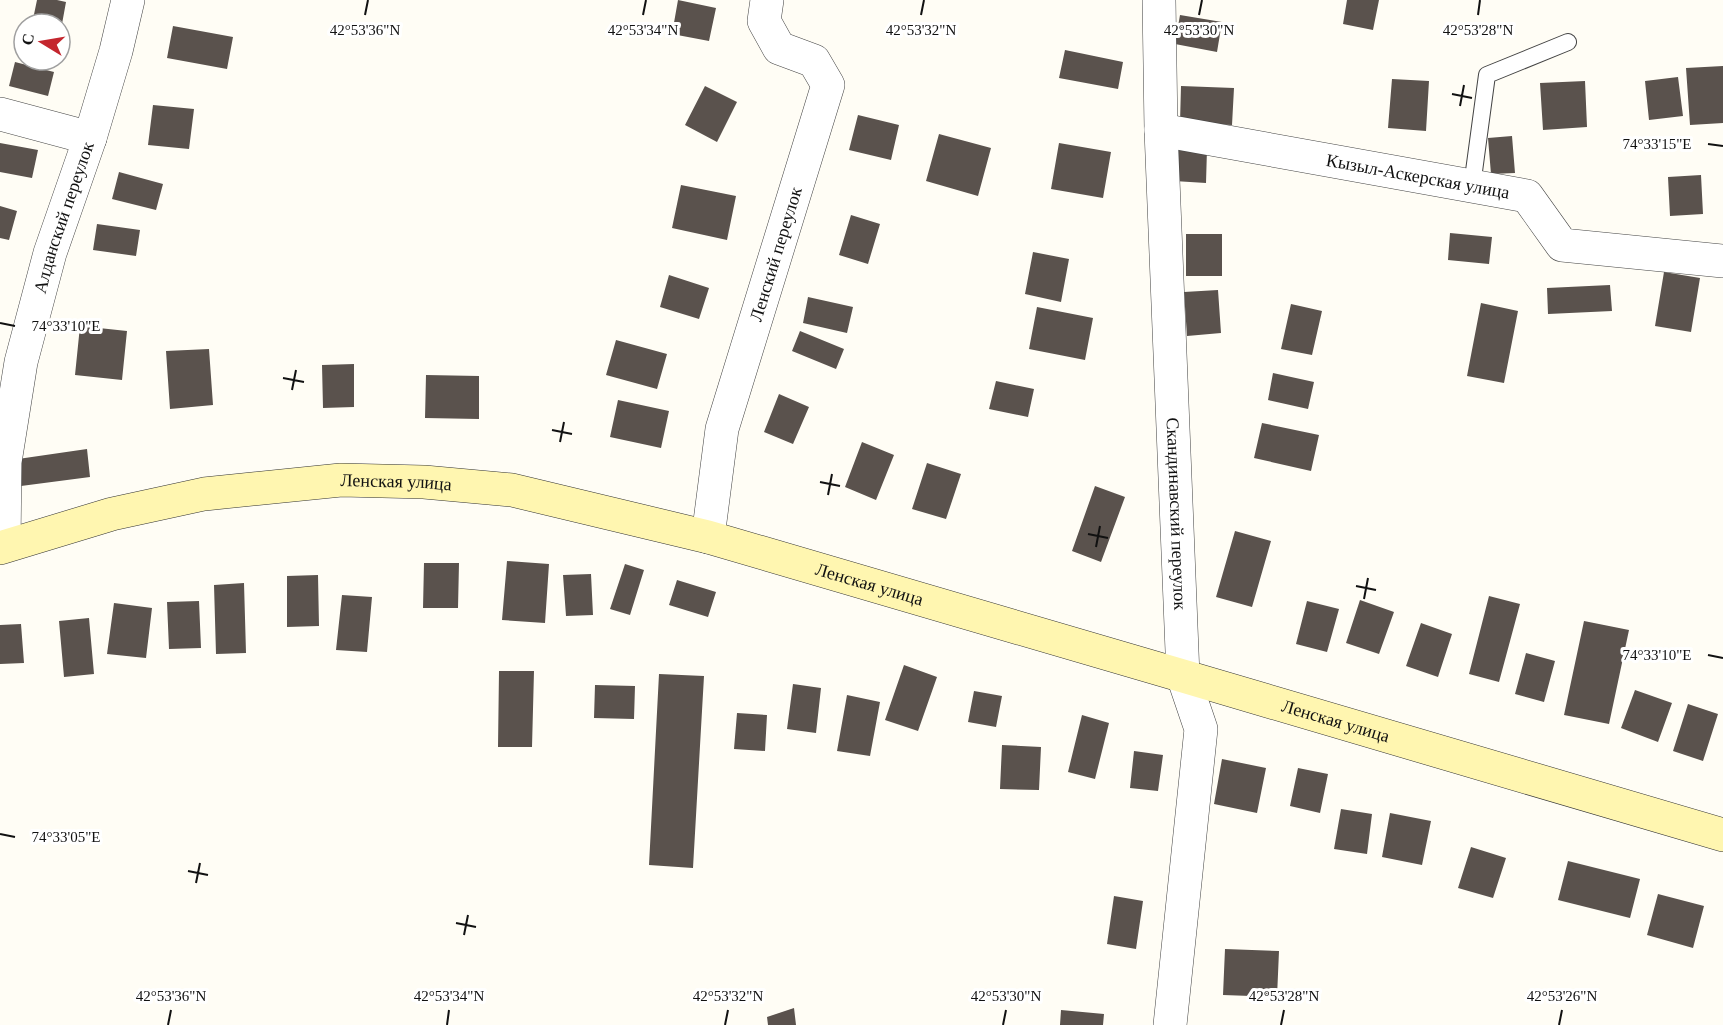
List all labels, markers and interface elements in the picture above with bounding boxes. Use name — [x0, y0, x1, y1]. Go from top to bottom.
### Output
north arrow — [12, 12, 72, 72]
text: 42°53'36"N — [330, 22, 400, 38]
text: 42°53'34"N — [608, 22, 678, 38]
text: 42°53'32"N — [886, 22, 956, 38]
text: 42°53'30"N — [1164, 22, 1234, 38]
text: 42°53'28"N — [1443, 22, 1513, 38]
text: С — [18, 32, 37, 47]
text: 74°33'15"E — [1623, 136, 1692, 152]
street label: Алданский переулок — [30, 139, 98, 295]
street label: Кызыл-Аскерская улица — [1325, 150, 1511, 203]
street label: Ленский переулок — [746, 184, 806, 324]
text: 74°33'10"E — [32, 318, 101, 334]
street label: Скандинавский переулок — [1163, 417, 1190, 611]
street label: Ленская улица — [340, 470, 453, 494]
street label: Ленская улица — [813, 559, 926, 609]
text: 74°33'10"E — [1623, 647, 1692, 663]
street label: Ленская улица — [1279, 696, 1392, 746]
text: 74°33'05"E — [32, 829, 101, 845]
text: 42°53'36"N — [136, 988, 206, 1004]
text: 42°53'34"N — [414, 988, 484, 1004]
text: 42°53'32"N — [693, 988, 763, 1004]
text: 42°53'30"N — [971, 988, 1041, 1004]
text: 42°53'28"N — [1249, 988, 1319, 1004]
text: 42°53'26"N — [1527, 988, 1597, 1004]

